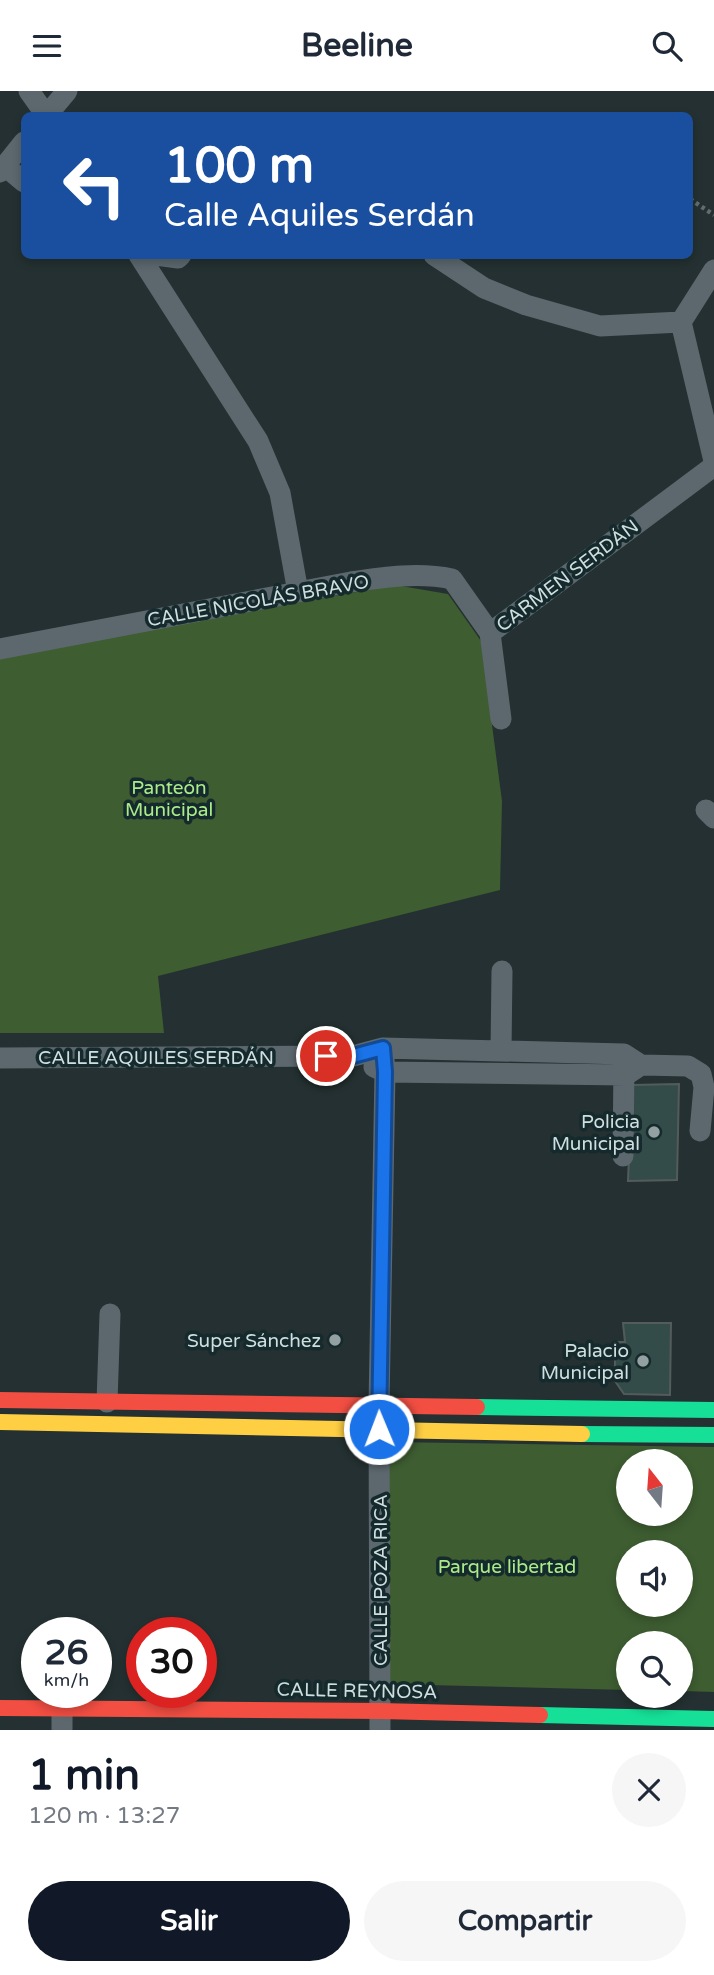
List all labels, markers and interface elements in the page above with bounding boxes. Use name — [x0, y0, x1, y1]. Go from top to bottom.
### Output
icon: menu — [28, 27, 66, 65]
text: Beeline — [301, 27, 413, 65]
icon: search — [648, 27, 686, 65]
text: 100 m — [164, 137, 314, 196]
icon: left — [49, 140, 140, 231]
text: Calle Aquiles Serdán — [164, 197, 475, 235]
street label: CARMEN SERDÁN — [492, 514, 643, 636]
street label: CALLE NICOLÁS BRAVO — [145, 570, 371, 631]
park label: Panteón Municipal — [125, 777, 213, 821]
pin — [296, 1026, 356, 1086]
icon: arrive — [307, 1037, 345, 1075]
street label: CALLE AQUILES SERDÁN — [38, 1046, 274, 1069]
place label: Policia Municipal — [552, 1111, 640, 1155]
marker: Policia Municipal — [646, 1124, 662, 1140]
place label: Super Sánchez — [187, 1330, 321, 1352]
marker: Super Sánchez — [327, 1332, 343, 1348]
place label: Palacio Municipal — [541, 1340, 629, 1384]
marker: Palacio Municipal — [635, 1353, 651, 1369]
position arrow — [342, 1392, 416, 1466]
north arrow — [616, 1449, 693, 1526]
map controls — [616, 1449, 693, 1708]
street label: CALLE POZA RICA — [370, 1494, 392, 1666]
button: sound — [616, 1540, 693, 1617]
park label: Parque libertad — [438, 1556, 576, 1578]
speed limit sign: 30 — [126, 1617, 217, 1708]
button: search — [616, 1631, 693, 1708]
text: 26 — [45, 1632, 88, 1674]
text: km/h — [44, 1669, 89, 1691]
street label: CALLE REYNOSA — [276, 1679, 438, 1703]
text: 1 min — [28, 1750, 140, 1801]
button: close — [612, 1753, 686, 1827]
text: 120 m · 13:27 — [28, 1802, 180, 1830]
button: Salir — [28, 1881, 350, 1961]
button: Compartir — [364, 1881, 686, 1961]

